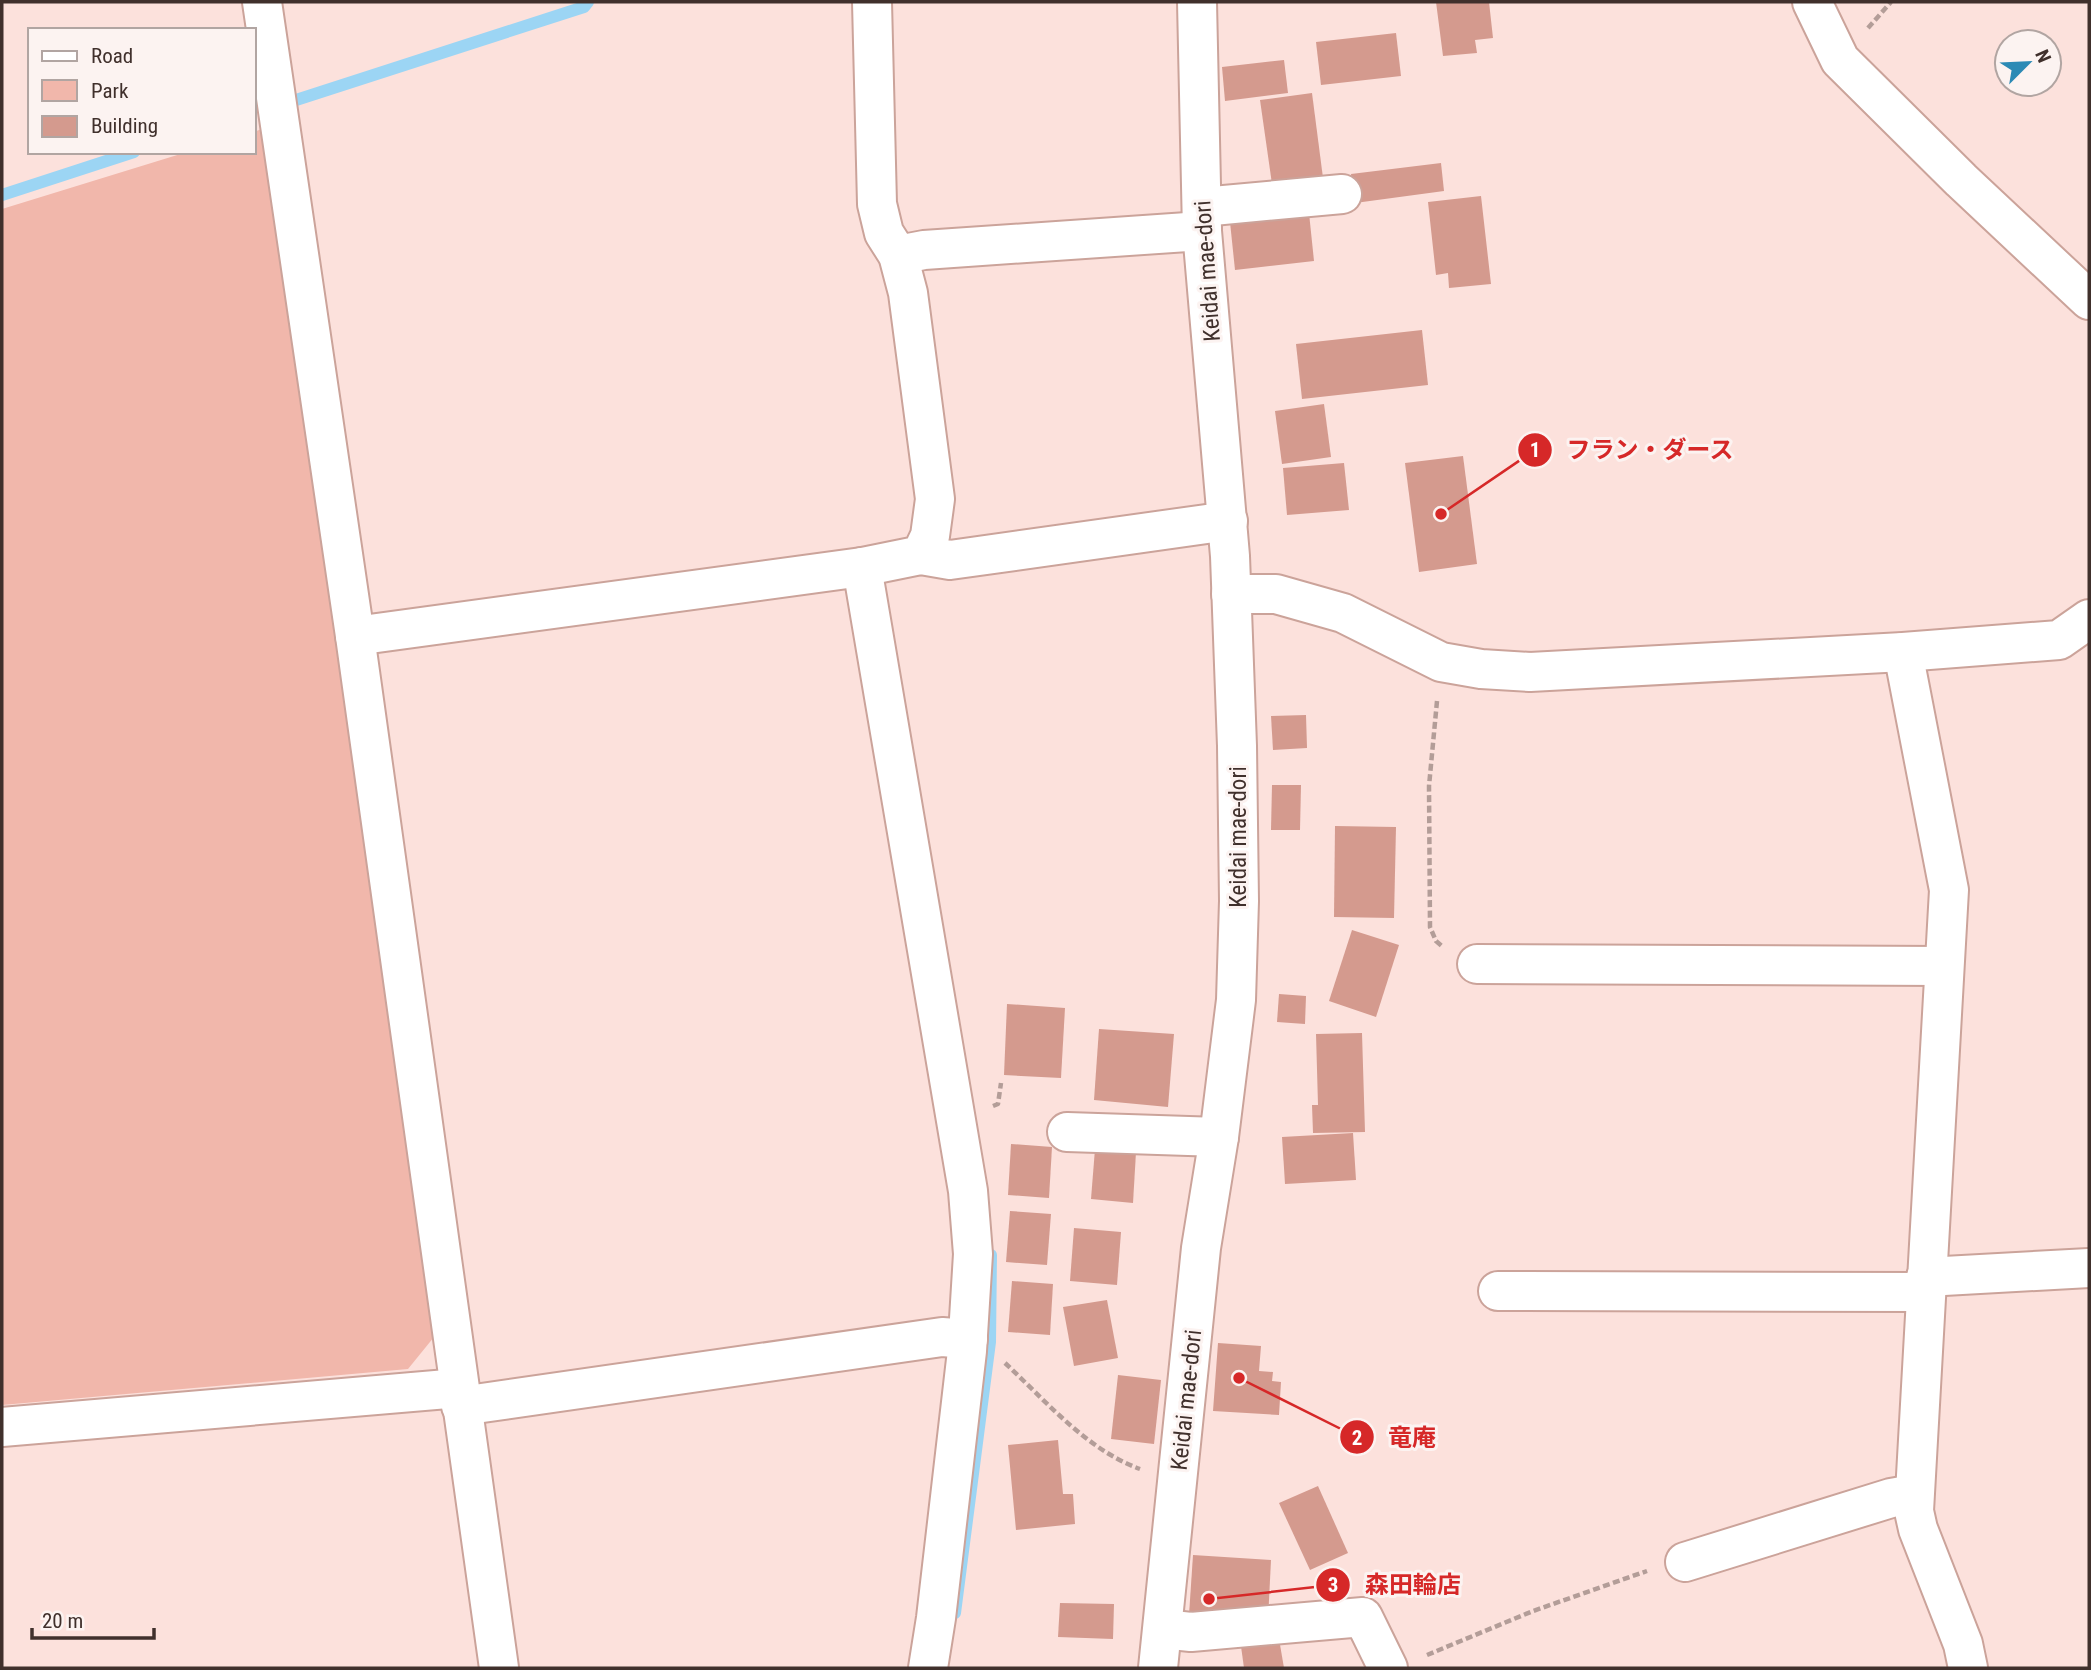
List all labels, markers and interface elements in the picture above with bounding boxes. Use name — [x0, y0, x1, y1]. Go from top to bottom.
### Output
legend — [28, 28, 256, 154]
north arrow — [1993, 28, 2063, 98]
text: Road — [91, 44, 133, 68]
text: N — [2030, 46, 2056, 66]
text: Park — [91, 79, 129, 103]
text: Building — [91, 114, 158, 138]
street label: Keidai mae-dori — [1189, 200, 1226, 342]
callout: フラン・ダース — [1517, 427, 1748, 472]
text: フラン・ダース — [1567, 436, 1733, 464]
text: 1 — [1530, 438, 1540, 462]
street label: Keidai mae-dori — [1225, 766, 1252, 908]
street label: Keidai mae-dori — [1166, 1328, 1207, 1472]
callout: 竜庵 — [1339, 1415, 1450, 1460]
text: 竜庵 — [1388, 1424, 1436, 1452]
text: 2 — [1352, 1426, 1362, 1450]
callout: 森田輪店 — [1316, 1562, 1475, 1607]
text: 森田輪店 — [1365, 1571, 1461, 1599]
text: 3 — [1328, 1573, 1338, 1597]
scale bar — [32, 1596, 154, 1640]
text: 20 m — [42, 1609, 83, 1633]

